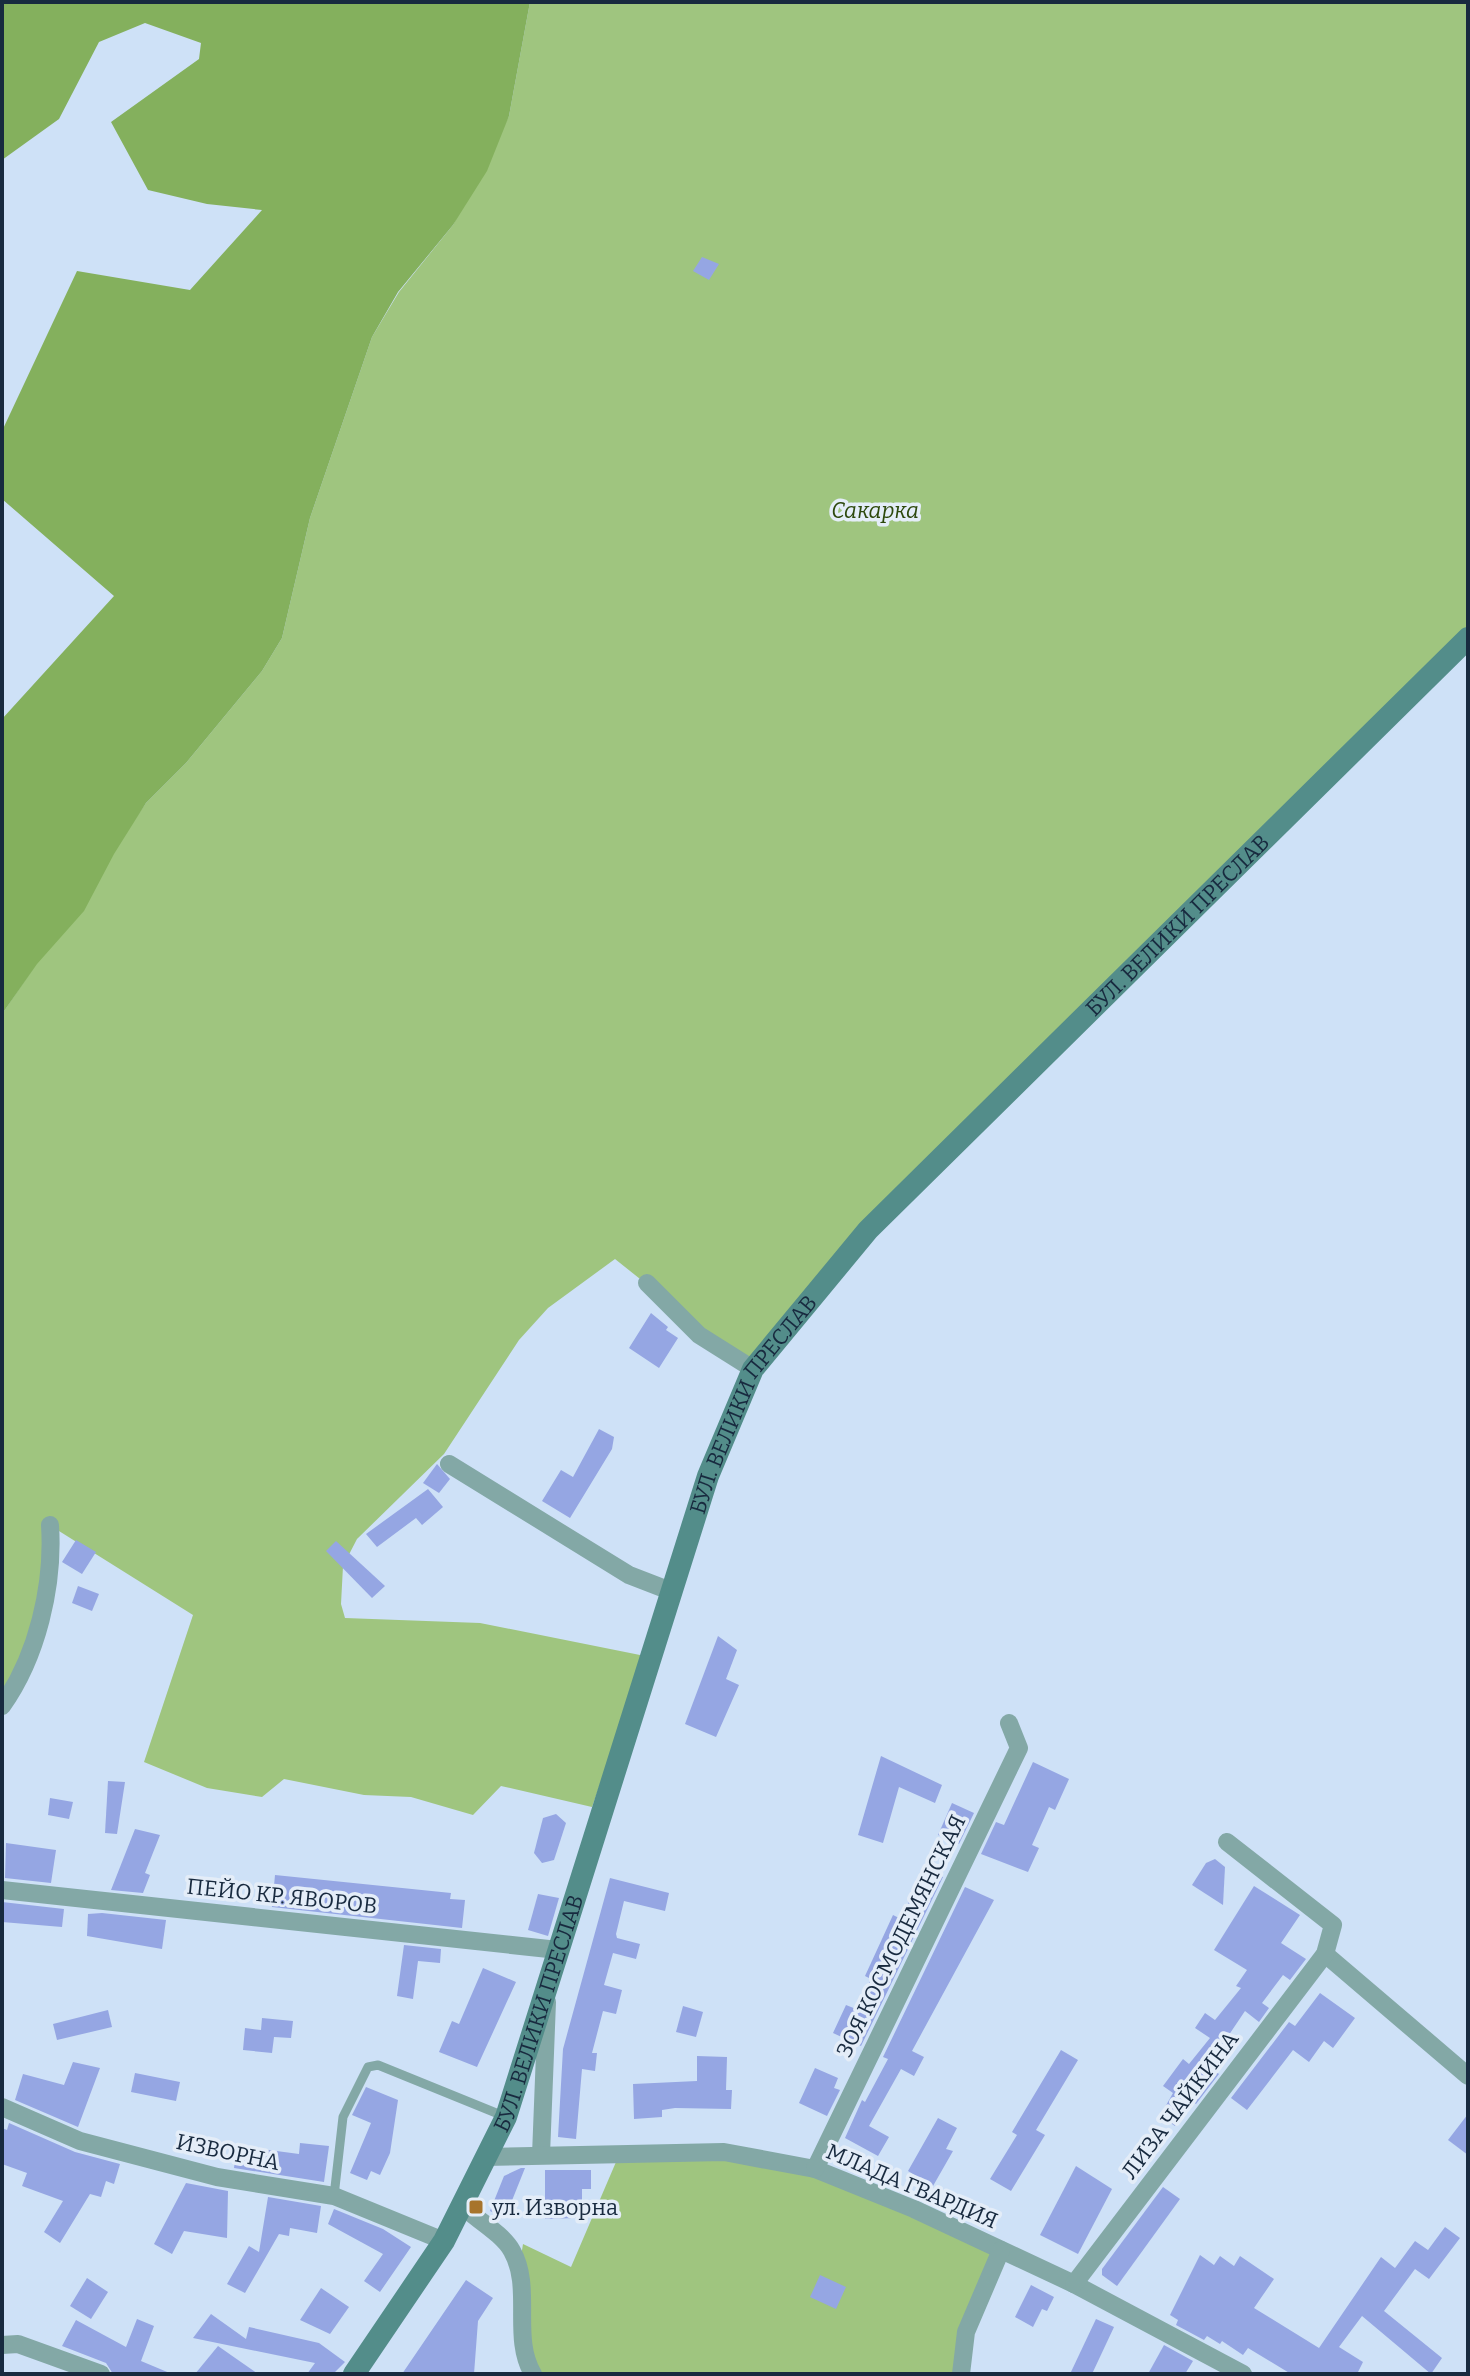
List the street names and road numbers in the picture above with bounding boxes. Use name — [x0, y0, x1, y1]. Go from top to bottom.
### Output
street label: БУЛ. ВЕЛИКИ ПРЕСЛАВ — [1080, 829, 1275, 1022]
street label: БУЛ. ВЕЛИКИ ПРЕСЛАВ — [683, 1289, 822, 1517]
street label: ЗОЯ КОСМОДЕМЯНСКАЯ — [830, 1810, 972, 2062]
street label: ПЕЙО КР. ЯВОРОВ — [185, 1873, 379, 1919]
street label: БУЛ. ВЕЛИКИ ПРЕСЛАВ — [487, 1891, 589, 2136]
street label: ЛИЗА ЧАЙКИНА — [1116, 2026, 1244, 2184]
street label: ИЗВОРНА — [174, 2128, 283, 2176]
street label: МЛАДА ГВАРДИЯ — [822, 2138, 1002, 2234]

